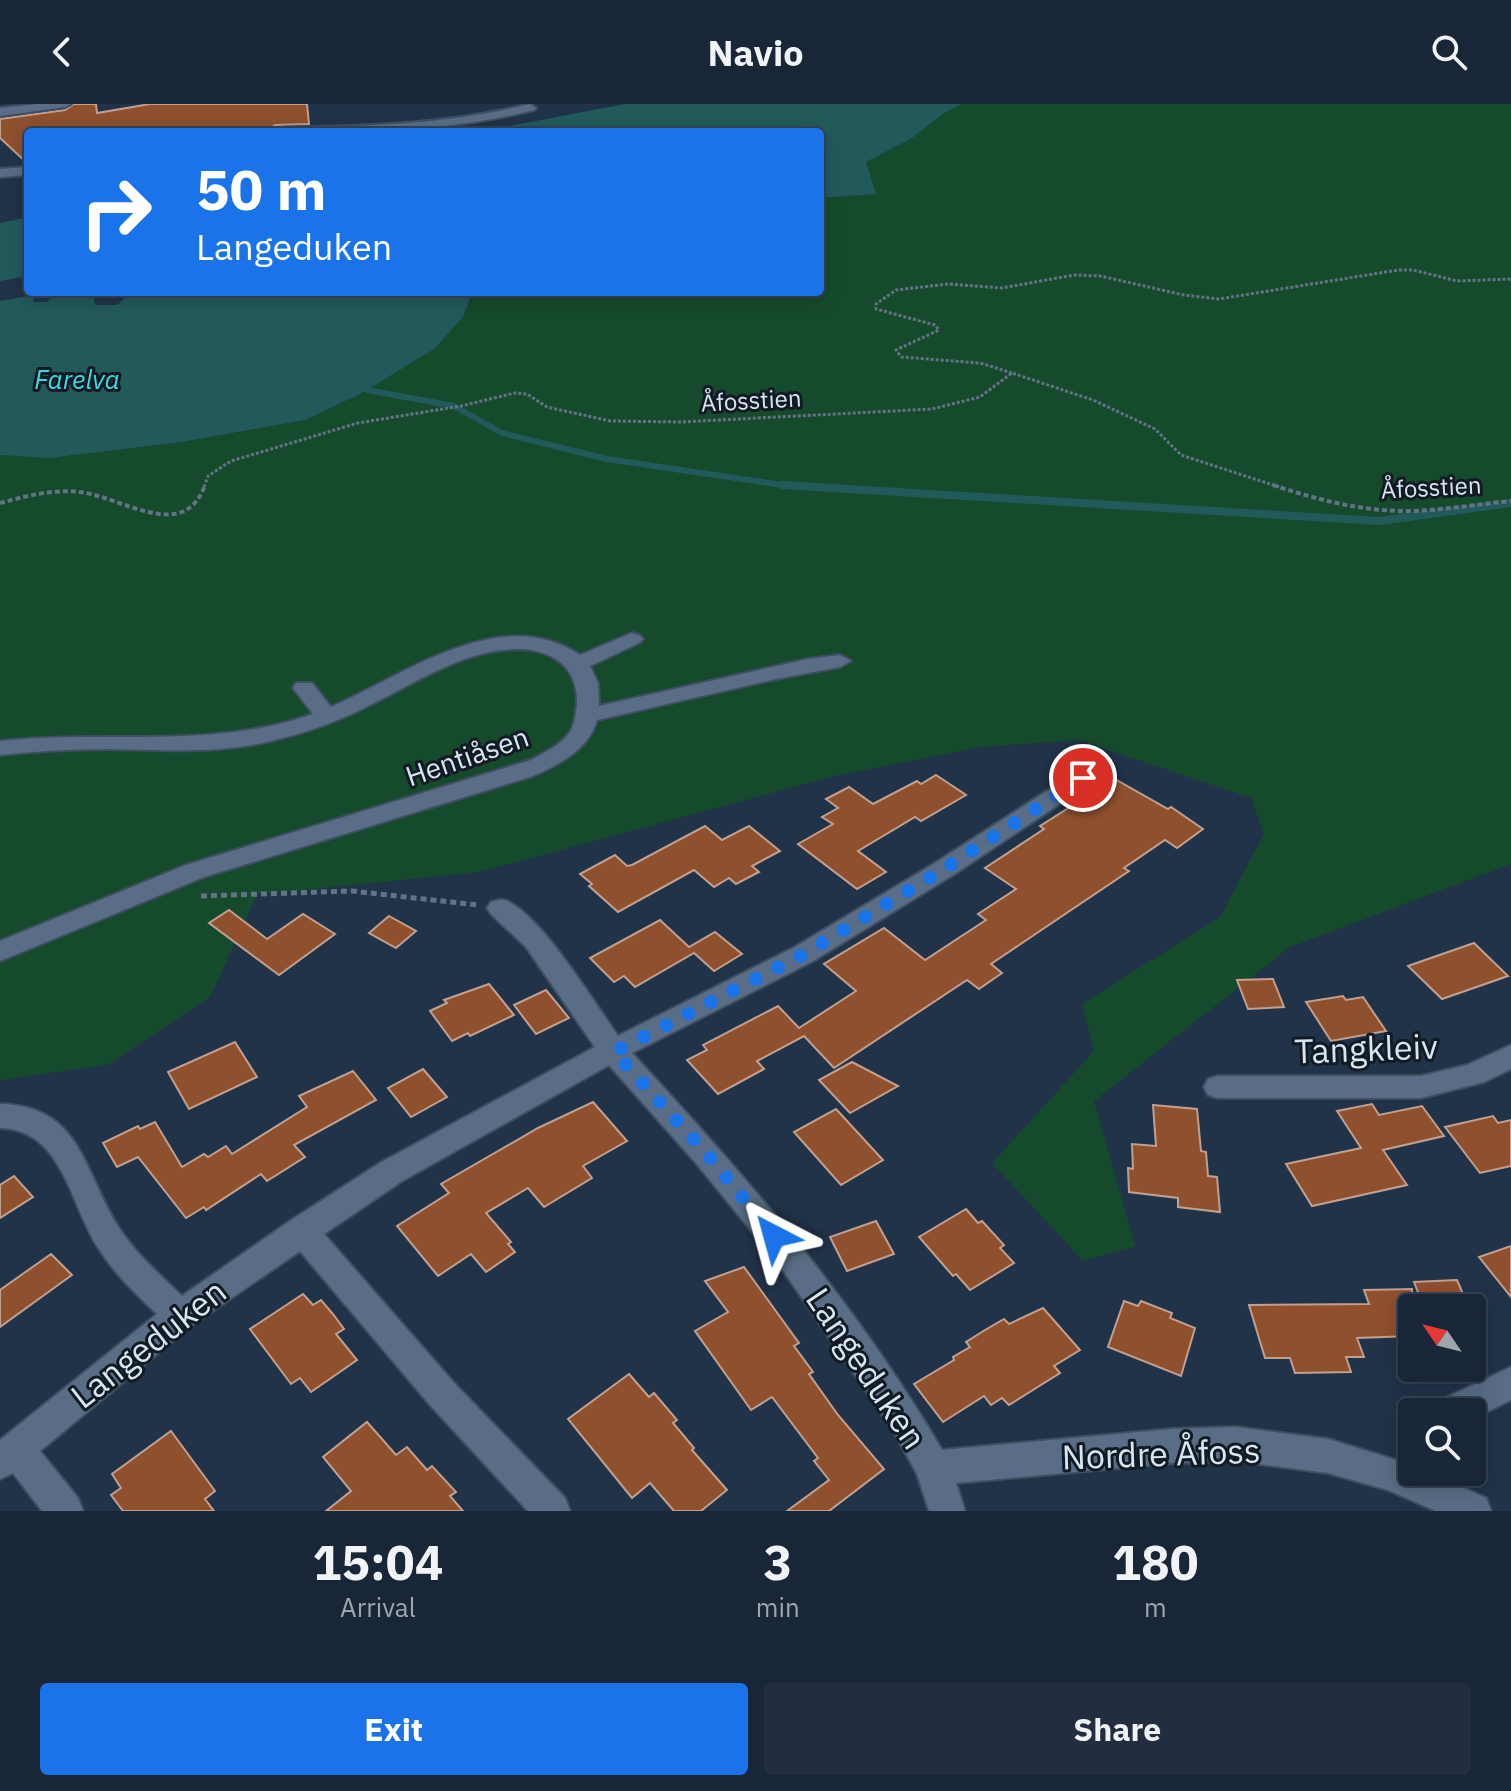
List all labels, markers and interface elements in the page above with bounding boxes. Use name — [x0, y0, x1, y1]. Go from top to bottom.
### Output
text: Navio — [707, 29, 804, 76]
icon: back — [40, 30, 84, 74]
icon: search — [1427, 30, 1471, 74]
text: 50 m — [196, 153, 326, 225]
icon: right — [64, 160, 168, 264]
text: Langeduken — [196, 223, 392, 270]
water label: Farelva — [34, 362, 120, 396]
street label: Åfosstien — [700, 381, 802, 419]
street label: Åfosstien — [1380, 468, 1482, 506]
street label: Hentiåsen — [401, 718, 533, 794]
pin — [1049, 744, 1117, 812]
icon: arrive — [1061, 756, 1105, 800]
street label: Tangkleiv — [1293, 1023, 1439, 1072]
position arrow — [732, 1194, 816, 1278]
street label: Langeduken — [61, 1269, 235, 1417]
street label: Langeduken — [797, 1279, 937, 1457]
north arrow — [1398, 1294, 1486, 1382]
map controls — [1398, 1294, 1486, 1486]
button: search — [1398, 1398, 1486, 1486]
street label: Nordre Åfoss — [1061, 1428, 1261, 1478]
text: 15:04 — [312, 1531, 443, 1593]
text: 3 — [763, 1531, 792, 1593]
text: 180 — [1112, 1531, 1199, 1593]
text: Arrival — [340, 1590, 416, 1624]
text: min — [756, 1590, 800, 1624]
text: m — [1144, 1590, 1167, 1624]
button: Exit — [40, 1683, 748, 1775]
button: Share — [764, 1683, 1471, 1775]

